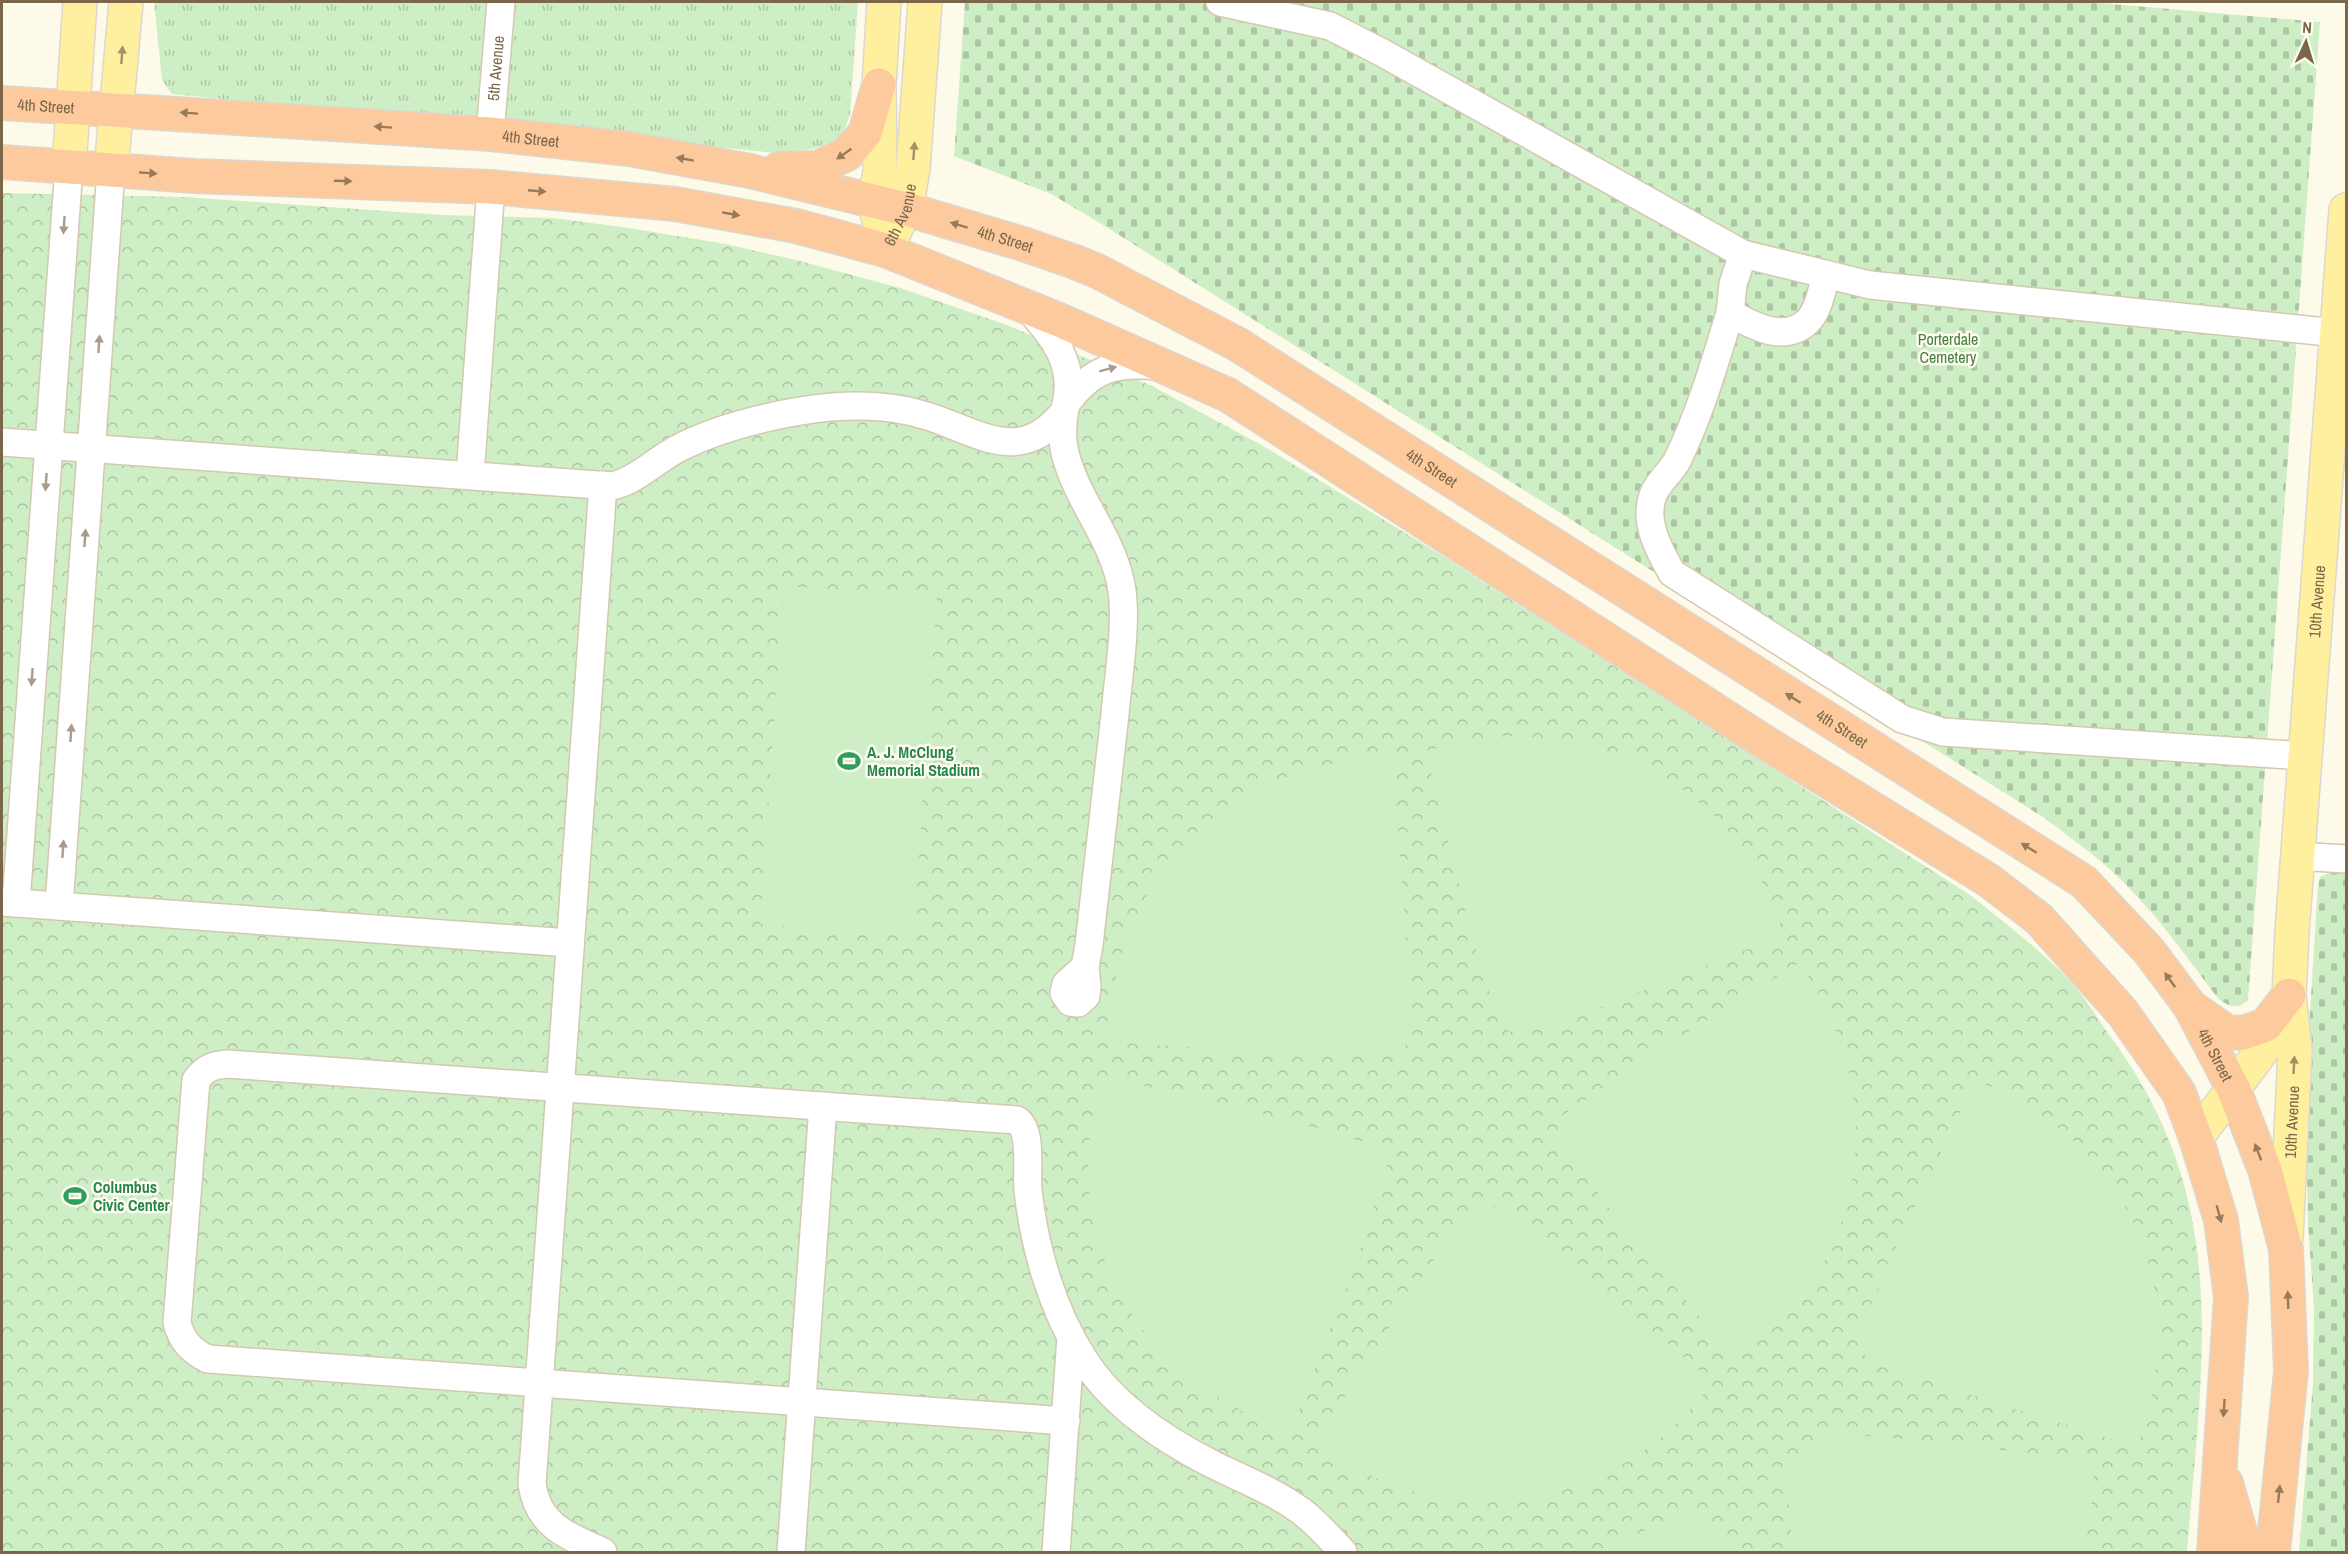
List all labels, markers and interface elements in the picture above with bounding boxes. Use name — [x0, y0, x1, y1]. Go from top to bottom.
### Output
north arrow — [2276, 12, 2336, 72]
text: N — [2302, 16, 2313, 38]
street label: 5th Avenue — [482, 35, 509, 102]
one-way arrow — [117, 46, 127, 65]
street label: 4th Street — [17, 93, 75, 119]
one-way arrow — [179, 109, 198, 118]
one-way arrow — [374, 122, 393, 131]
street label: 4th Street — [501, 124, 561, 152]
one-way arrow — [909, 142, 919, 161]
one-way arrow — [835, 148, 852, 159]
one-way arrow — [675, 154, 694, 163]
one-way arrow — [138, 168, 157, 177]
one-way arrow — [333, 177, 352, 186]
street label: 6th Avenue — [878, 182, 921, 249]
one-way arrow — [528, 186, 547, 196]
one-way arrow — [722, 210, 741, 219]
one-way arrow — [60, 216, 69, 235]
one-way arrow — [950, 220, 968, 229]
street label: 4th Street — [975, 220, 1036, 258]
park label: Porterdale Cemetery — [1918, 328, 1978, 368]
one-way arrow — [94, 334, 104, 353]
one-way arrow — [1099, 364, 1117, 374]
street label: 4th Street — [1402, 443, 1462, 493]
one-way arrow — [41, 473, 51, 492]
one-way arrow — [80, 529, 90, 548]
street label: 10th Avenue — [2303, 564, 2330, 639]
one-way arrow — [27, 667, 37, 686]
one-way arrow — [1785, 693, 1801, 704]
street label: 4th Street — [1812, 704, 1872, 753]
one-way arrow — [66, 723, 76, 742]
place label: A. J. McClung Memorial Stadium — [867, 741, 980, 781]
sports icon: A. J. McClung Memorial Stadium — [836, 748, 862, 774]
one-way arrow — [58, 839, 67, 858]
one-way arrow — [2021, 842, 2037, 853]
one-way arrow — [2164, 972, 2176, 988]
street label: 4th Street — [2193, 1024, 2239, 1085]
one-way arrow — [2289, 1055, 2299, 1074]
street label: 10th Avenue — [2279, 1085, 2304, 1159]
one-way arrow — [2253, 1143, 2263, 1161]
place label: Columbus Civic Center — [93, 1176, 170, 1216]
sports icon: Columbus Civic Center — [62, 1183, 88, 1209]
one-way arrow — [2214, 1205, 2224, 1223]
one-way arrow — [2284, 1290, 2293, 1309]
one-way arrow — [2219, 1399, 2228, 1418]
one-way arrow — [2274, 1485, 2284, 1504]

